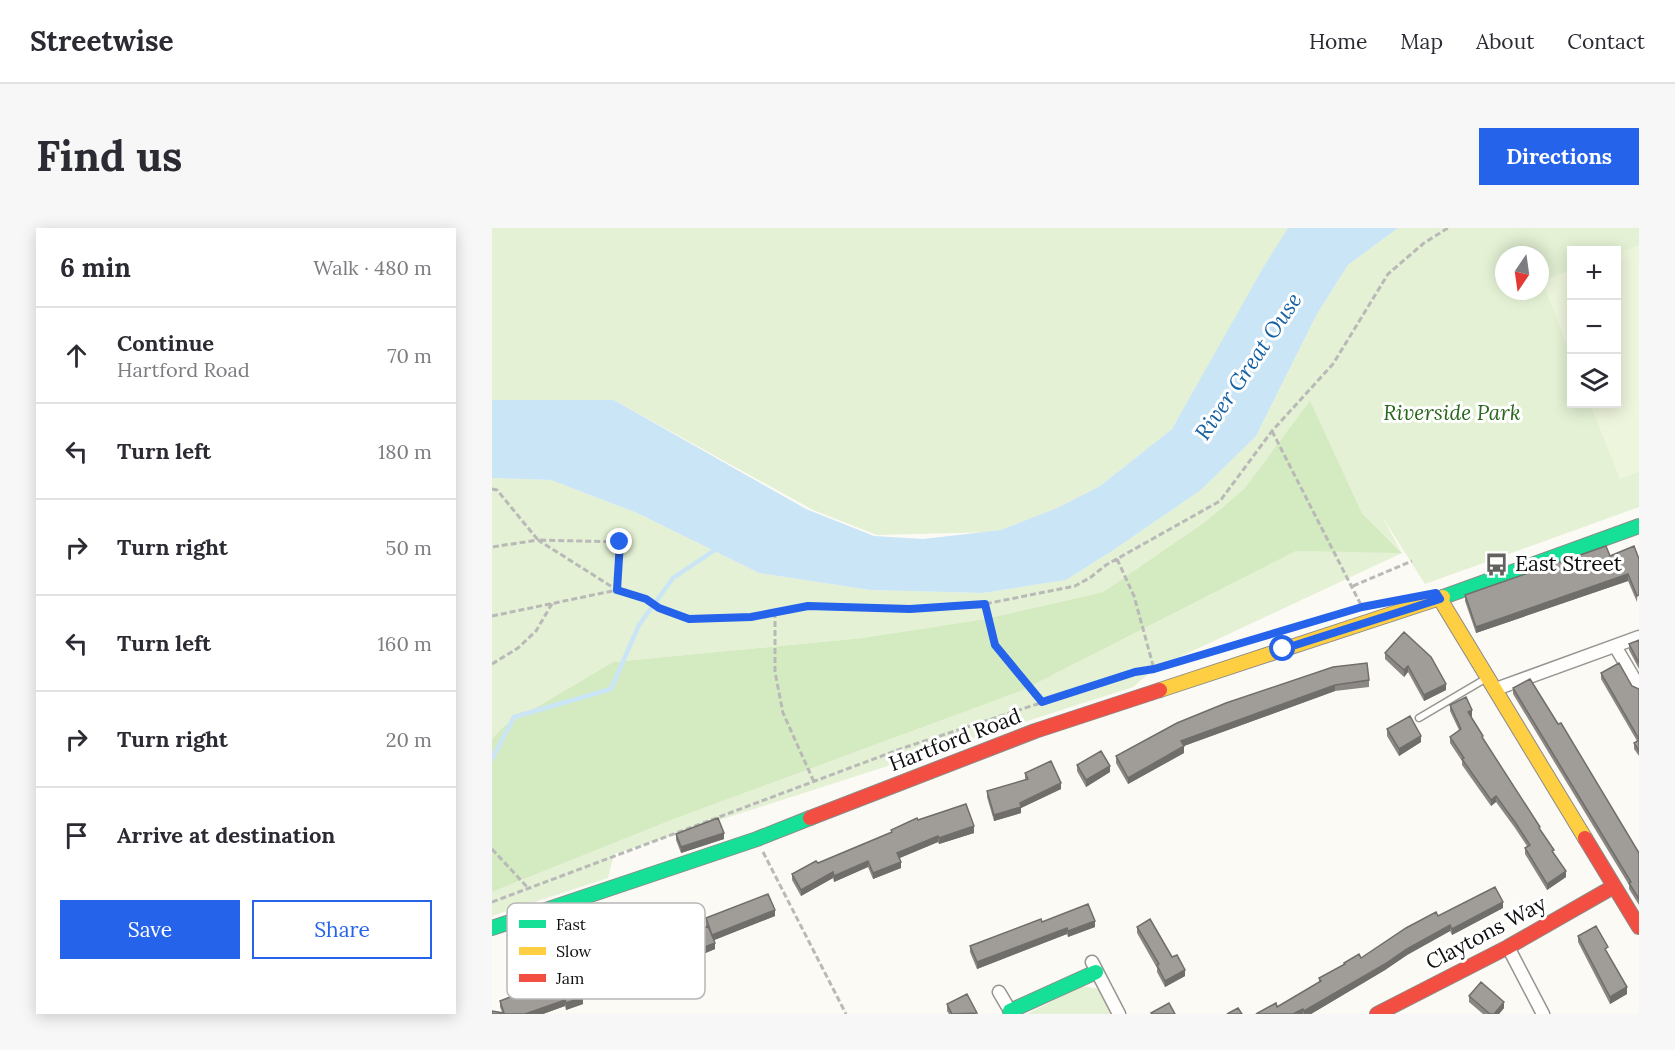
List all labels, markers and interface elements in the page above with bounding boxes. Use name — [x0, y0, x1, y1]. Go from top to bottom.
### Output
text: Streetwise — [30, 23, 174, 59]
text: Home — [1309, 28, 1367, 55]
text: Map — [1400, 28, 1443, 55]
text: About — [1476, 28, 1534, 55]
text: Contact — [1567, 28, 1645, 55]
button: Directions — [1479, 128, 1639, 185]
text: Find us — [36, 129, 182, 183]
north arrow — [1495, 246, 1549, 300]
map controls — [1567, 246, 1621, 408]
button: + — [1567, 246, 1621, 300]
text: 6 min — [60, 251, 131, 284]
text: Walk · 480 m — [313, 255, 432, 280]
water label: River Great Ouse — [1188, 287, 1308, 445]
button: − — [1567, 300, 1621, 354]
text: Continue — [117, 329, 214, 357]
icon: ahead — [60, 339, 93, 372]
text: 70 m — [387, 343, 432, 368]
button: layers — [1567, 354, 1621, 408]
text: Hartford Road — [117, 357, 250, 382]
park label: Riverside Park — [1383, 399, 1521, 426]
icon: left — [60, 435, 93, 468]
text: Turn left — [117, 437, 211, 465]
text: 180 m — [378, 439, 432, 464]
route end — [606, 528, 632, 554]
icon: right — [60, 531, 93, 564]
text: Turn right — [117, 533, 228, 561]
text: 50 m — [386, 535, 432, 560]
place label: East Street — [1515, 550, 1623, 577]
bus stop icon: East Street — [1484, 551, 1510, 577]
icon: left — [60, 627, 93, 660]
text: Turn left — [117, 629, 211, 657]
text: 160 m — [378, 631, 432, 656]
route start — [1269, 635, 1295, 661]
street label: Hartford Road — [885, 702, 1025, 777]
icon: right — [60, 723, 93, 756]
text: Turn right — [117, 725, 228, 753]
text: 20 m — [386, 727, 432, 752]
icon: arrive — [60, 819, 93, 852]
text: Arrive at destination — [117, 821, 335, 849]
street label: Claytons Way — [1421, 890, 1551, 976]
button: Save — [60, 900, 240, 959]
button: Share — [252, 900, 432, 959]
legend — [507, 903, 705, 999]
text: Fast — [556, 914, 587, 934]
text: Slow — [556, 941, 592, 961]
text: Jam — [555, 968, 584, 988]

